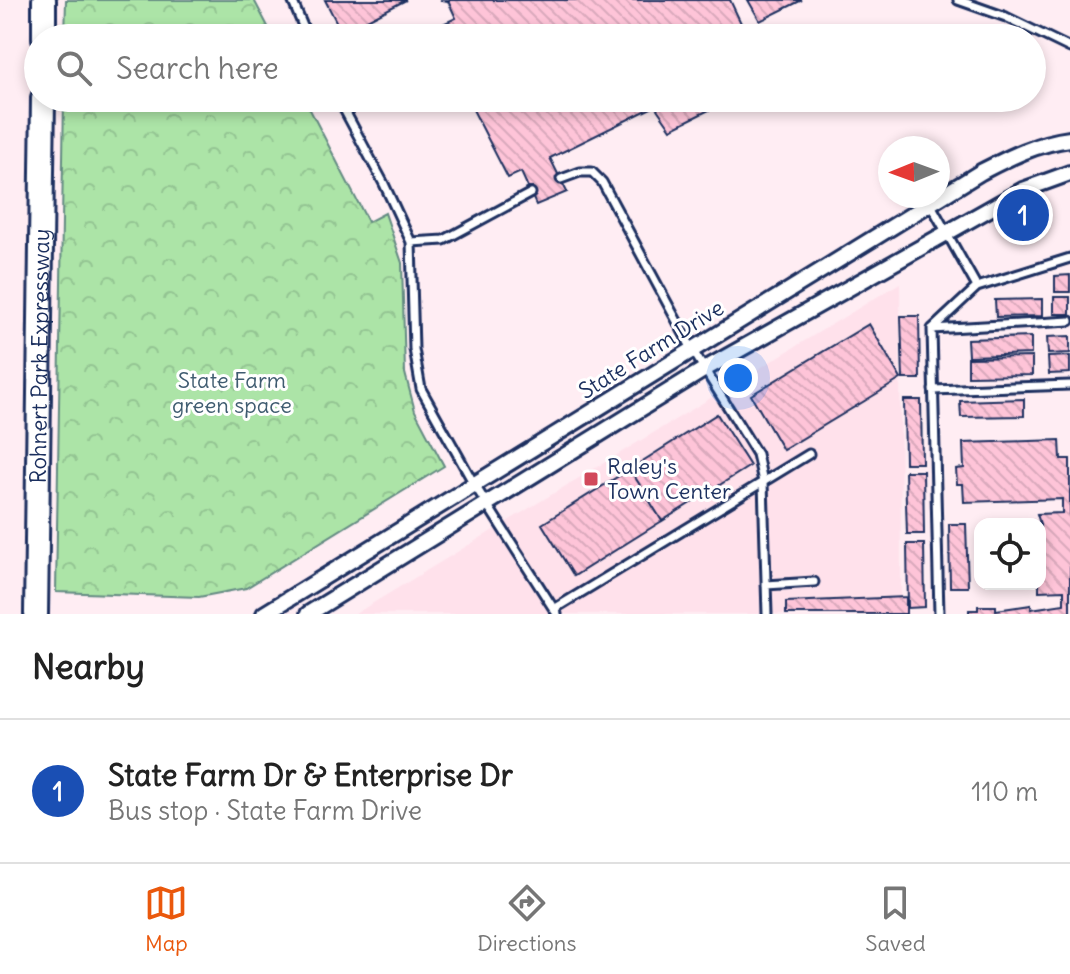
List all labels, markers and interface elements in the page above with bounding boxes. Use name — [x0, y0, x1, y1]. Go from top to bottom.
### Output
search box — [24, 24, 1046, 112]
icon: search — [52, 46, 96, 90]
text: Search here — [116, 49, 279, 87]
north arrow — [878, 136, 950, 208]
pin: 1 — [997, 185, 1049, 245]
street label: Rohnert Park Expressway — [24, 229, 55, 483]
street label: State Farm Drive — [573, 293, 729, 405]
your location — [718, 358, 758, 398]
park label: State Farm green space — [172, 366, 292, 419]
place label: Raley's Town Center — [607, 452, 731, 505]
marker: Raley's Town Center — [582, 470, 600, 488]
map controls — [974, 518, 1046, 590]
button: locate — [974, 518, 1046, 590]
text: Nearby — [32, 645, 145, 688]
text: State Farm Dr & Enterprise Dr — [108, 756, 513, 794]
text: 1 — [53, 775, 63, 808]
text: 110 m — [971, 775, 1038, 808]
text: Bus stop · State Farm Drive — [108, 794, 422, 827]
tab: Map — [144, 881, 188, 957]
tab: Directions — [477, 881, 577, 957]
tab: Saved — [865, 881, 926, 957]

